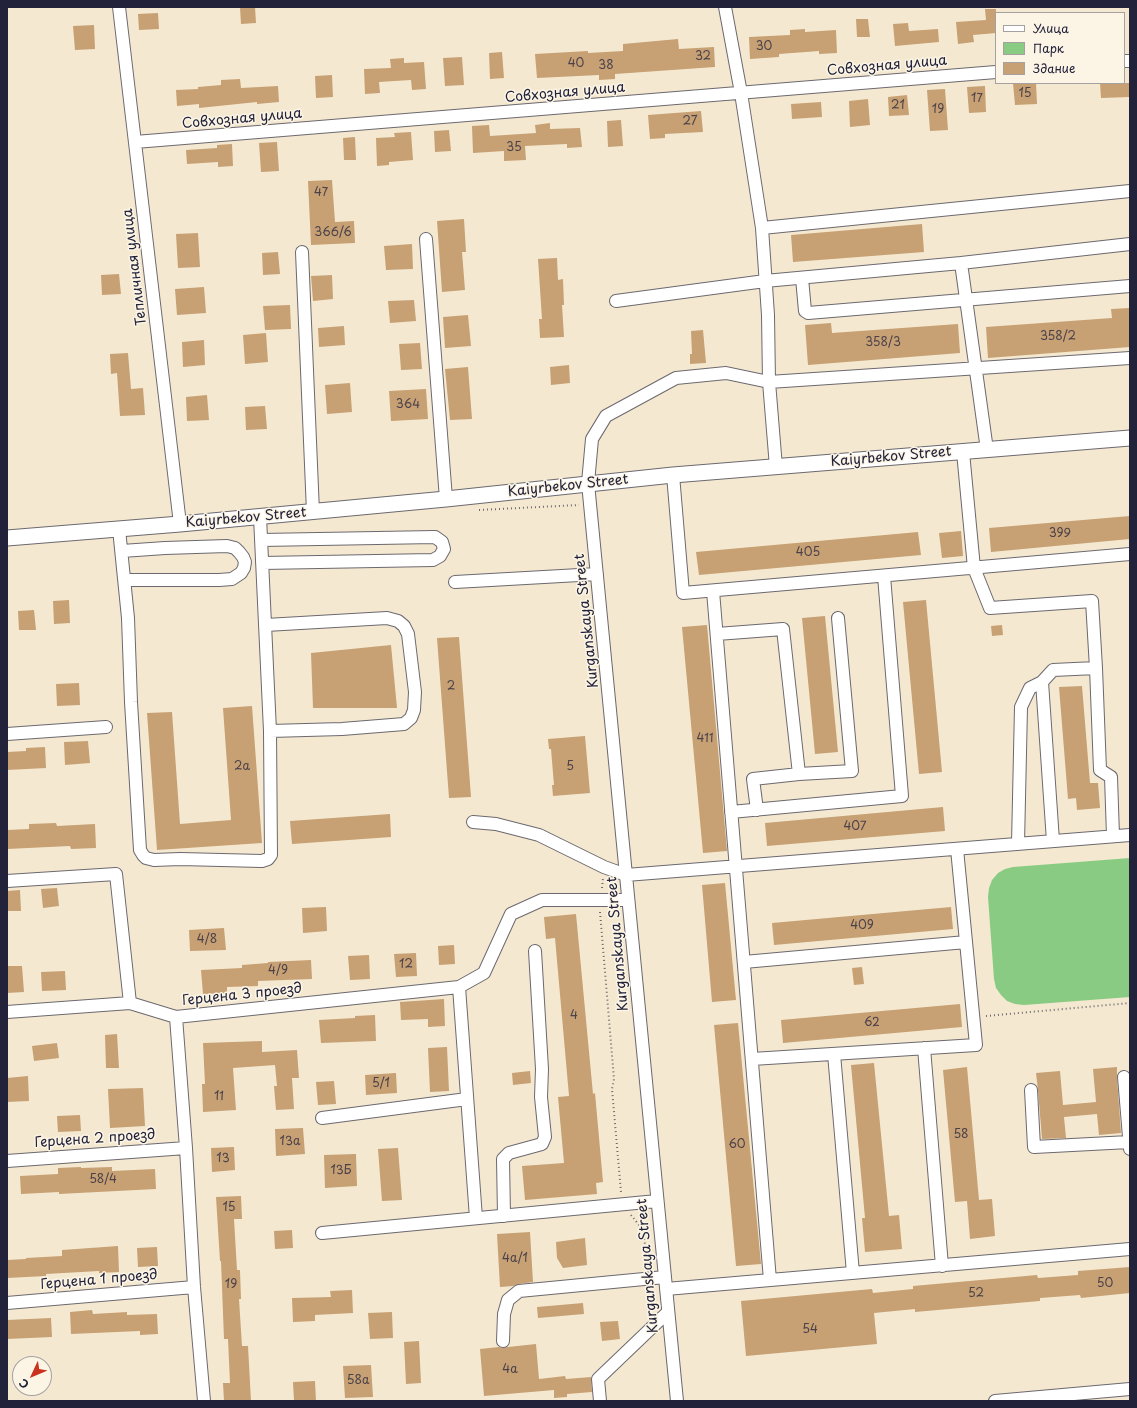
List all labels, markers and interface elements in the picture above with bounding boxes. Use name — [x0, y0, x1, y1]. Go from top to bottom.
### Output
legend — [995, 12, 1125, 84]
text: Улица — [1033, 19, 1069, 37]
text: Парк — [1033, 39, 1064, 57]
house number: 30 — [756, 40, 772, 54]
house number: 32 — [695, 50, 711, 64]
street label: Совхозная улица — [826, 52, 948, 80]
house number: 40 — [568, 57, 584, 71]
house number: 38 — [598, 59, 614, 73]
text: Здание — [1033, 59, 1075, 77]
street label: Совхозная улица — [504, 79, 626, 107]
house number: 15 — [1018, 87, 1032, 101]
house number: 17 — [971, 92, 983, 106]
house number: 21 — [891, 99, 905, 113]
house number: 19 — [932, 103, 944, 117]
street label: Совхозная улица — [181, 105, 303, 133]
house number: 27 — [683, 115, 697, 129]
house number: 35 — [506, 141, 522, 155]
house number: 47 — [314, 186, 328, 200]
street label: Тепличная улица — [119, 208, 151, 326]
house number: 366/6 — [314, 226, 352, 240]
house number: 358/2 — [1040, 330, 1076, 344]
house number: 358/3 — [865, 336, 901, 350]
house number: 364 — [396, 398, 420, 412]
street label: Kaiyrbekov Street — [830, 443, 952, 471]
street label: Kaiyrbekov Street — [507, 471, 629, 501]
street label: Kaiyrbekov Street — [185, 504, 307, 532]
house number: 399 — [1049, 527, 1071, 541]
house number: 405 — [796, 546, 820, 560]
street label: Kurganskaya Street — [572, 553, 602, 689]
house number: 2 — [447, 680, 455, 694]
house number: 411 — [696, 732, 714, 746]
house number: 2а — [234, 760, 250, 774]
house number: 5 — [566, 760, 574, 774]
house number: 407 — [843, 820, 867, 834]
street label: Kurganskaya Street — [604, 876, 632, 1012]
house number: 409 — [850, 919, 874, 933]
house number: 4/8 — [197, 933, 217, 947]
house number: 12 — [399, 958, 413, 972]
house number: 4/9 — [268, 964, 288, 978]
street label: Герцена 3 проезд — [181, 980, 303, 1010]
house number: 4 — [570, 1009, 578, 1023]
house number: 62 — [864, 1016, 880, 1030]
house number: 5/1 — [372, 1077, 390, 1091]
house number: 11 — [214, 1090, 224, 1104]
street label: Герцена 2 проезд — [34, 1126, 156, 1152]
house number: 58 — [953, 1128, 969, 1142]
house number: 13а — [280, 1135, 300, 1149]
house number: 60 — [728, 1138, 746, 1152]
house number: 13 — [216, 1152, 230, 1166]
house number: 13Б — [330, 1164, 352, 1178]
house number: 58/4 — [89, 1173, 117, 1187]
street label: Kurganskaya Street — [634, 1198, 662, 1334]
house number: 15 — [222, 1201, 236, 1215]
house number: 4а/1 — [502, 1252, 528, 1266]
street label: Герцена 1 проезд — [40, 1267, 158, 1293]
house number: 50 — [1097, 1277, 1113, 1291]
house number: 19 — [225, 1278, 237, 1292]
house number: 52 — [968, 1287, 984, 1301]
house number: 54 — [802, 1323, 818, 1337]
north arrow — [12, 1356, 52, 1396]
house number: 4а — [502, 1363, 518, 1377]
house number: 58а — [347, 1374, 369, 1388]
text: С — [15, 1375, 33, 1393]

